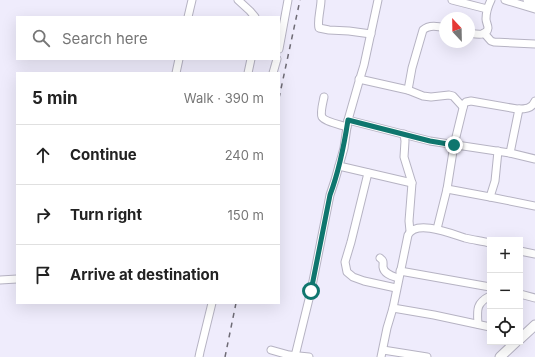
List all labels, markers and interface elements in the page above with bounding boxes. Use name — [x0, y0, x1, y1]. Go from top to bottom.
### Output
north arrow — [439, 12, 475, 48]
search box — [16, 16, 280, 60]
icon: search — [30, 27, 52, 49]
text: Search here — [62, 29, 148, 48]
text: 5 min — [32, 88, 78, 108]
text: Walk · 390 m — [184, 90, 264, 106]
route end — [445, 136, 463, 154]
icon: ahead — [32, 144, 54, 166]
text: Continue — [70, 145, 137, 164]
text: 240 m — [225, 147, 264, 163]
icon: right — [32, 204, 54, 226]
text: Turn right — [70, 205, 142, 224]
text: 150 m — [228, 207, 264, 223]
map controls — [487, 237, 523, 345]
button: + — [487, 237, 523, 273]
icon: arrive — [32, 264, 54, 286]
text: Arrive at destination — [70, 265, 219, 284]
button: − — [487, 273, 523, 309]
route start — [302, 282, 320, 300]
button: locate — [487, 309, 523, 345]

